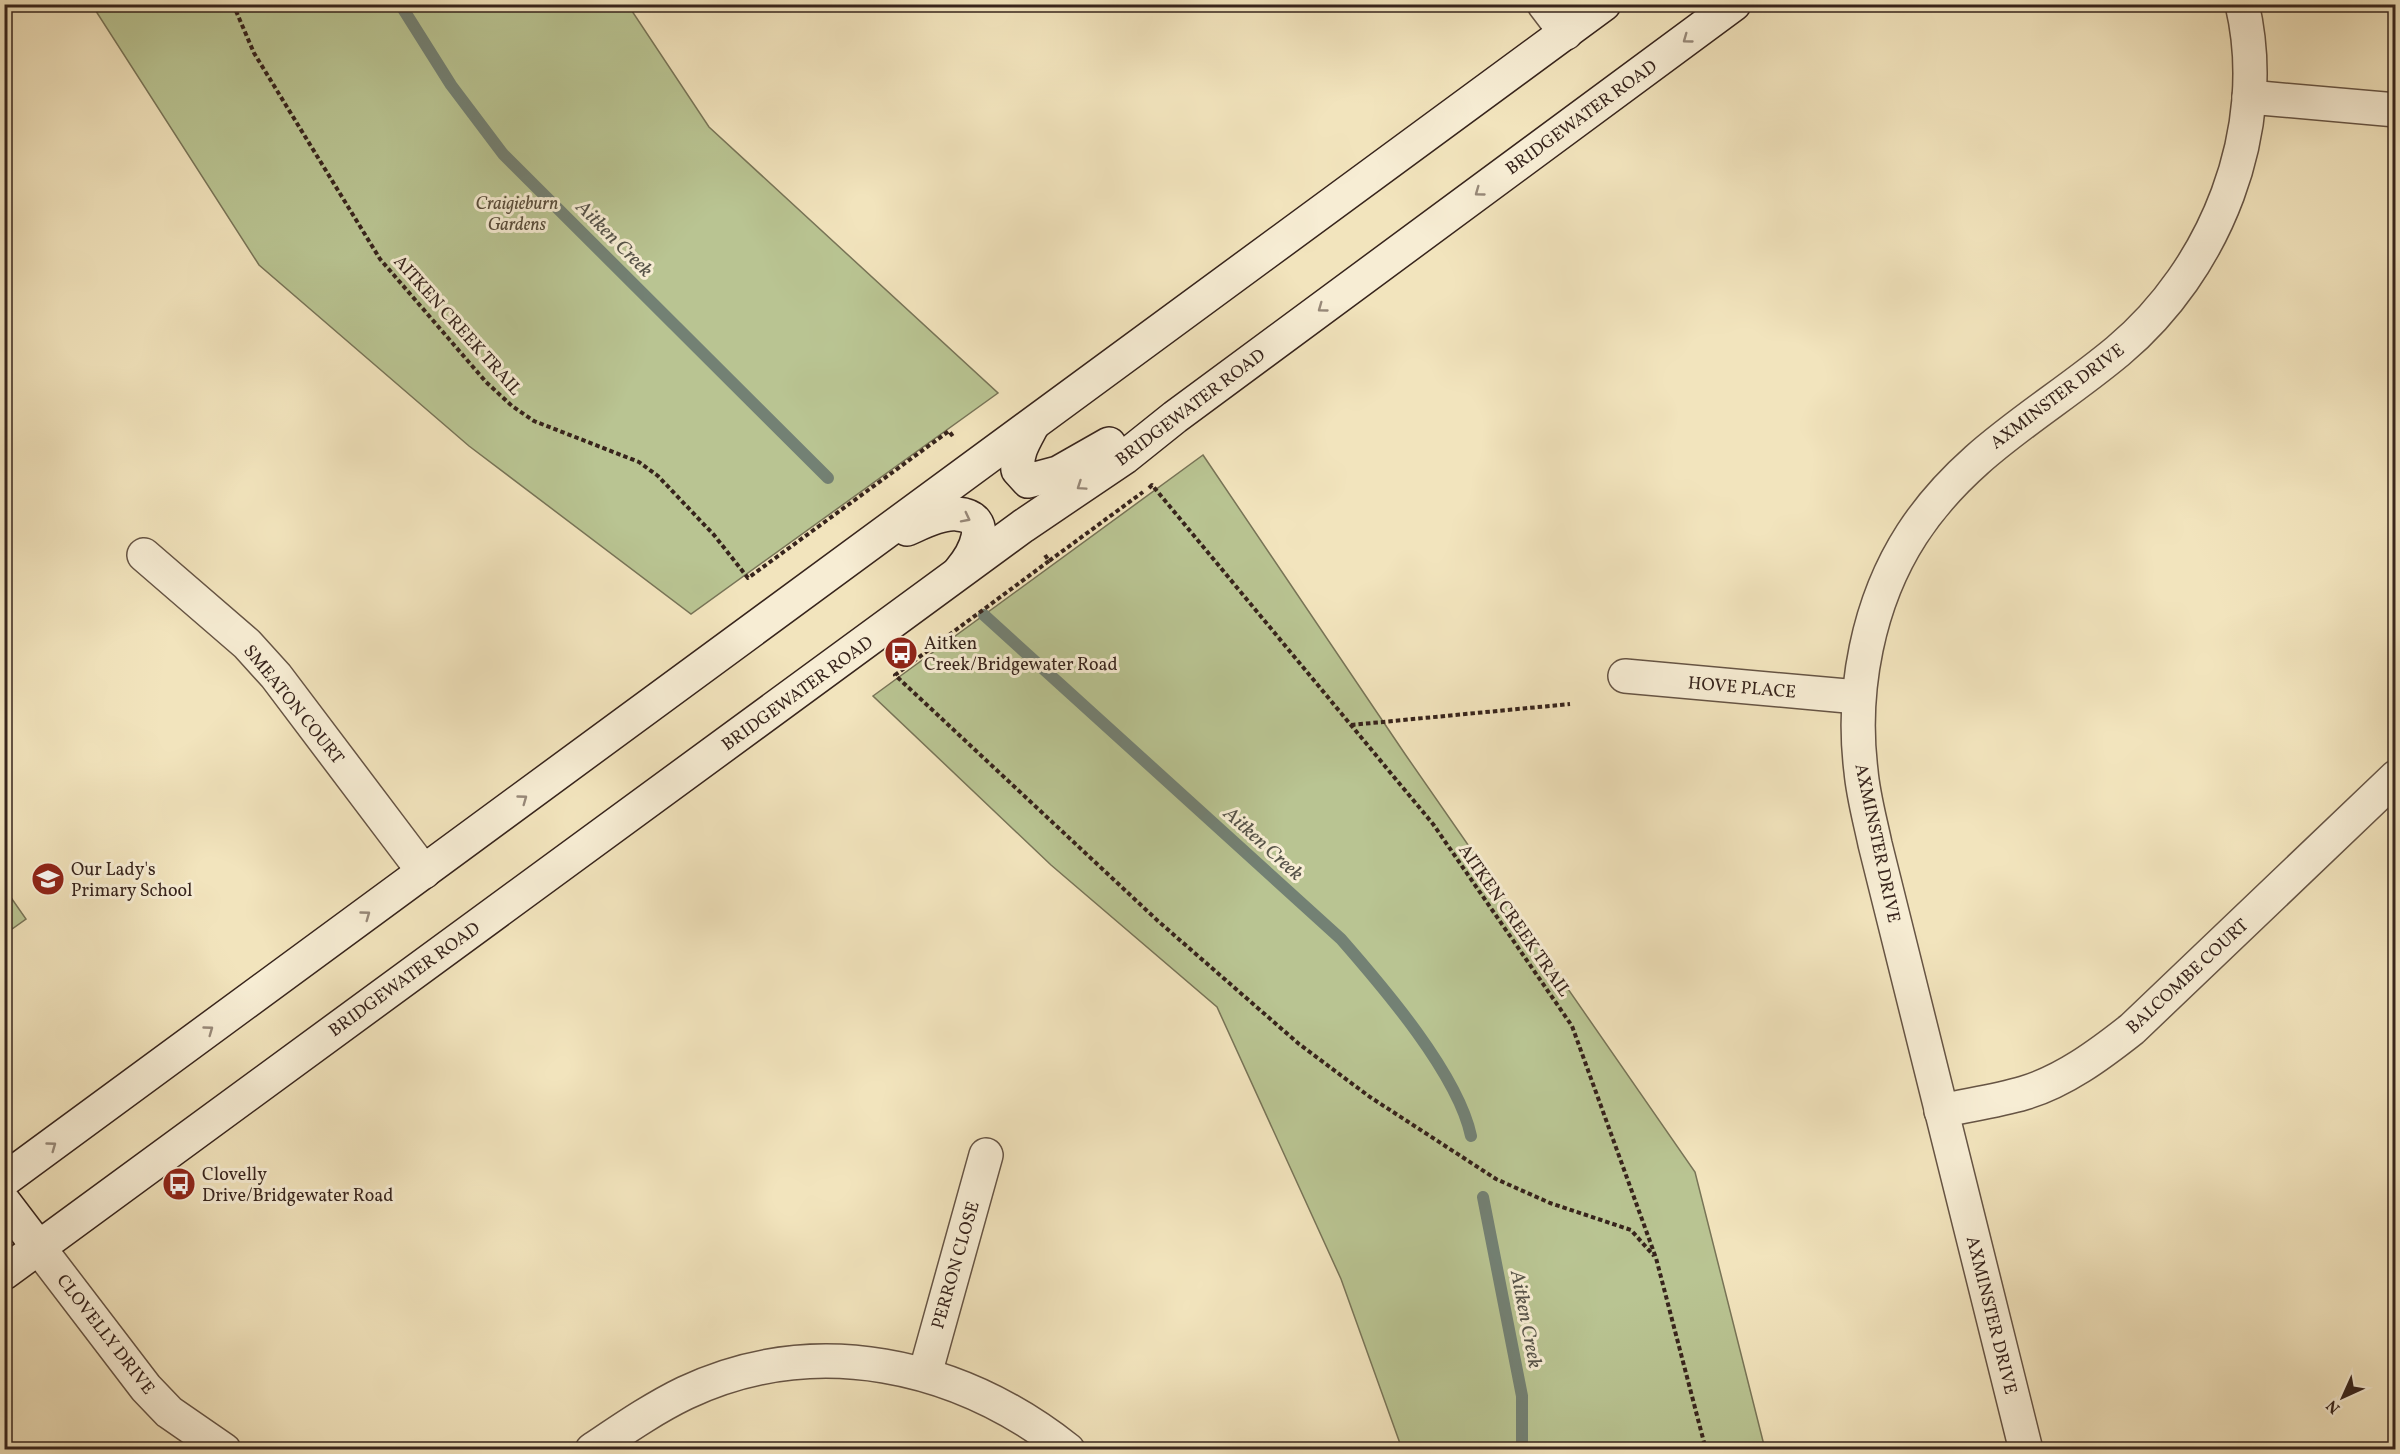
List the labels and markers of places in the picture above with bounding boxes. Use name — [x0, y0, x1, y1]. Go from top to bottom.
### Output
place label: Aitken Creek/Bridgewater Road — [924, 632, 1118, 678]
bus stop icon: Aitken Creek/Bridgewater Road — [883, 635, 919, 671]
place label: Our Lady's Primary School — [71, 858, 192, 904]
school or university icon: Our Lady's Primary School — [30, 861, 66, 897]
place label: Clovelly Drive/Bridgewater Road — [202, 1163, 393, 1209]
bus stop icon: Clovelly Drive/Bridgewater Road — [161, 1166, 197, 1202]

